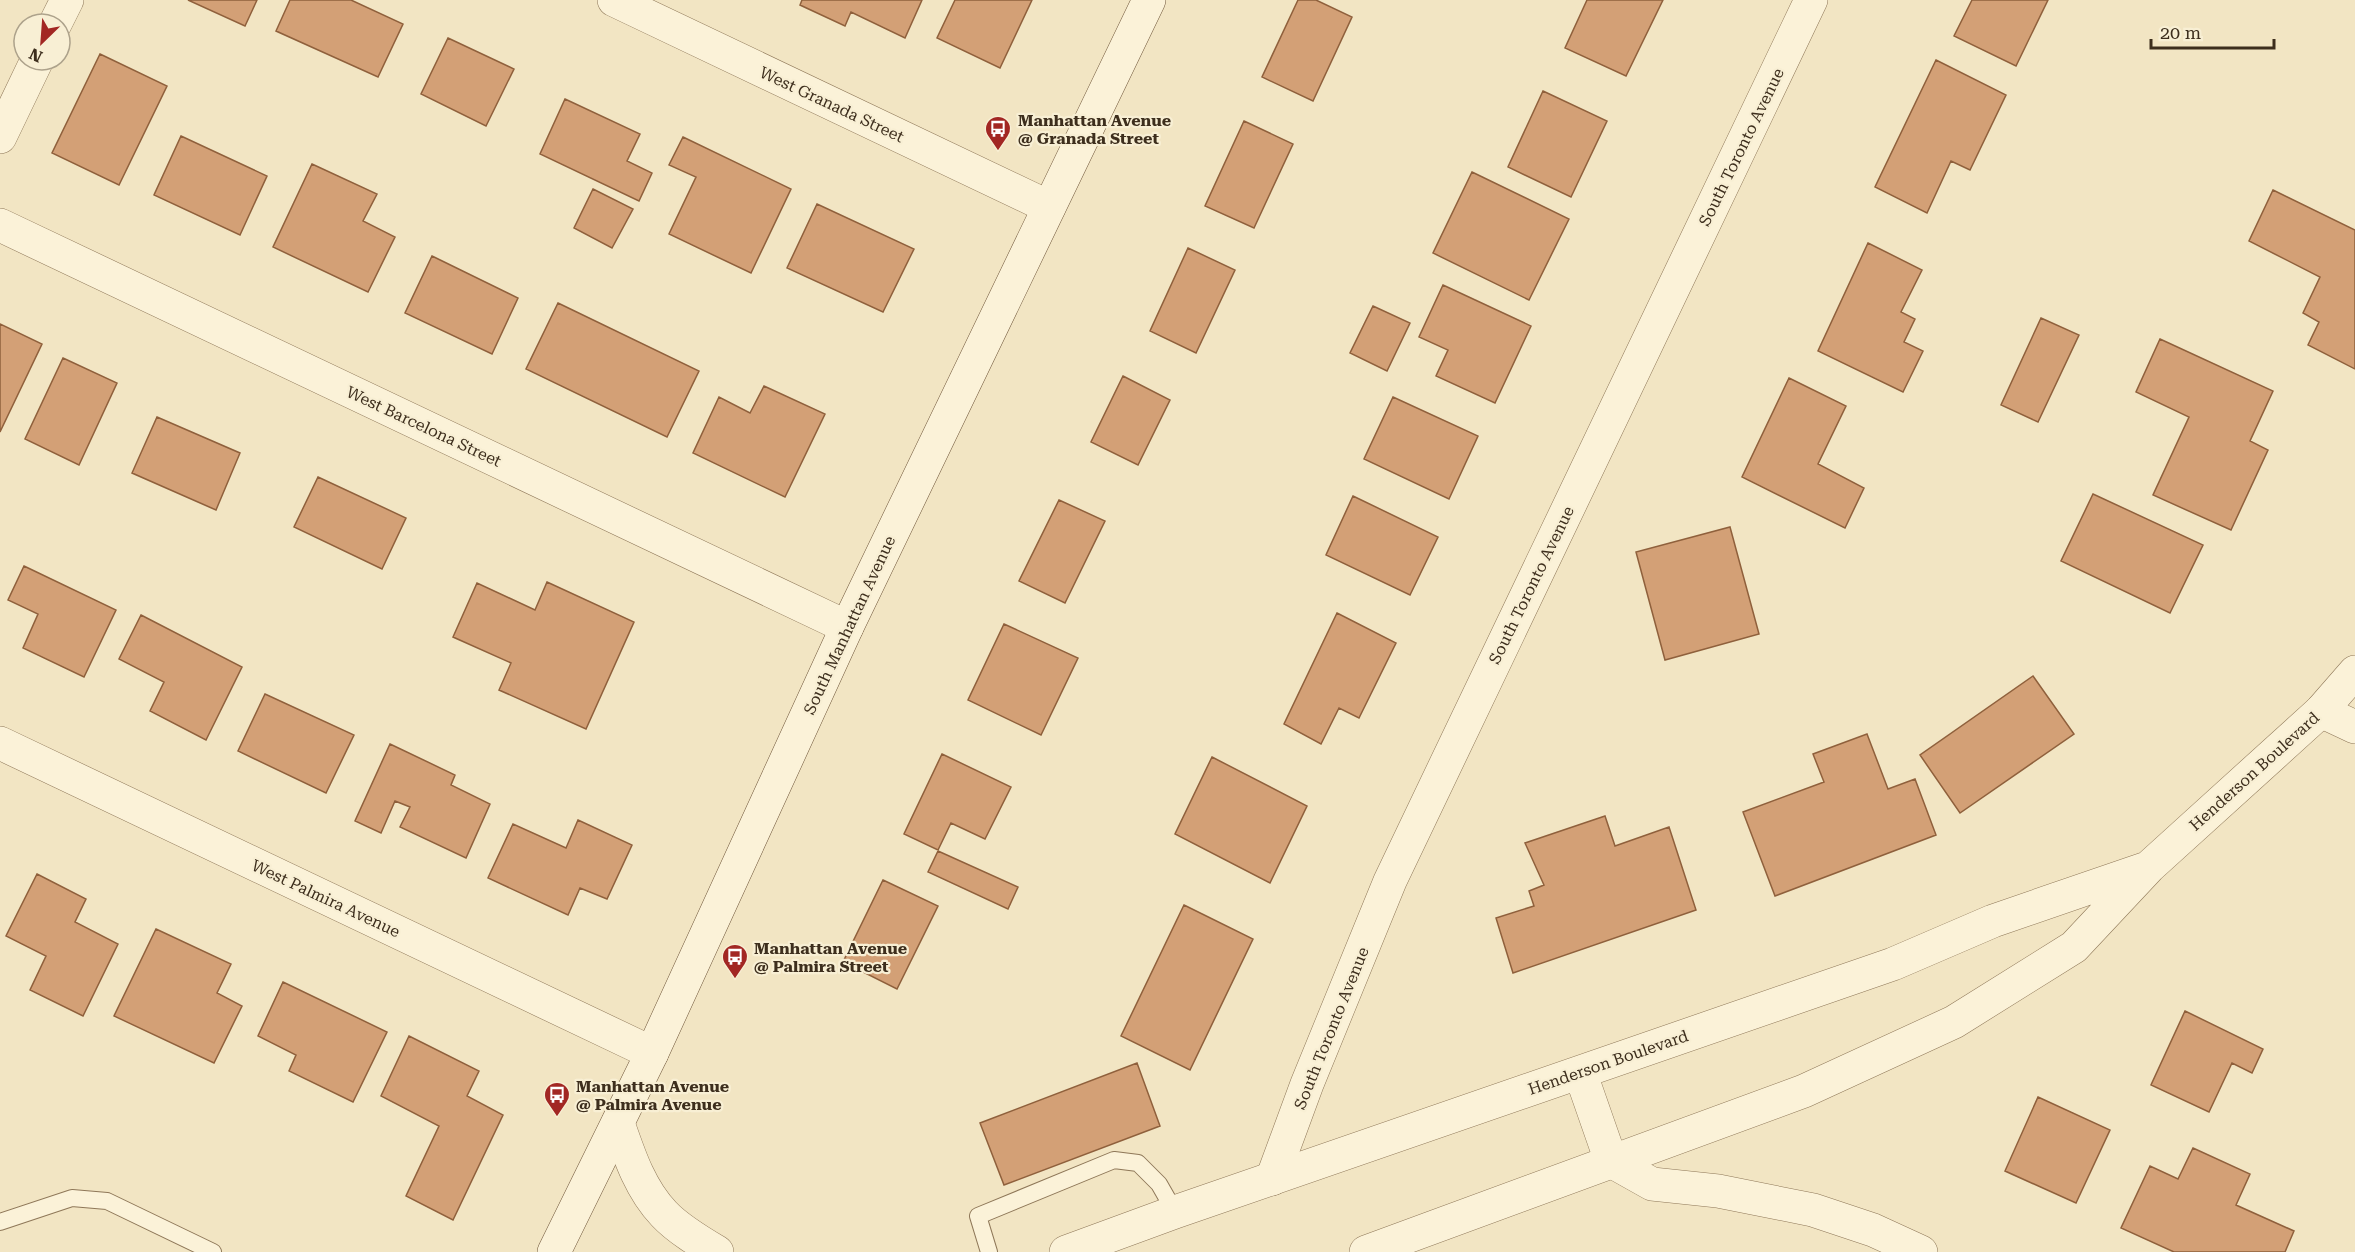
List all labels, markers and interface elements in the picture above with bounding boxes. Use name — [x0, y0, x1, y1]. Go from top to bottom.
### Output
north arrow — [12, 12, 72, 72]
scale bar — [2151, 12, 2274, 50]
text: 20 m — [2160, 22, 2201, 43]
text: N — [26, 44, 45, 66]
street label: West Granada Street — [757, 63, 907, 146]
street label: South Toronto Avenue — [1695, 65, 1788, 229]
place label: Manhattan Avenue @ Granada Street — [1018, 111, 1171, 148]
bus stop icon: Manhattan Avenue @ Granada Street — [983, 114, 1013, 152]
street label: West Barcelona Street — [343, 382, 504, 471]
street label: South Toronto Avenue — [1485, 503, 1578, 667]
street label: South Manhattan Avenue — [800, 532, 899, 718]
street label: Henderson Boulevard — [2186, 708, 2323, 835]
street label: West Palmira Avenue — [249, 856, 403, 941]
place label: Manhattan Avenue @ Palmira Street — [754, 939, 907, 976]
bus stop icon: Manhattan Avenue @ Palmira Street — [720, 942, 750, 980]
street label: South Toronto Avenue — [1290, 944, 1373, 1112]
street label: Henderson Boulevard — [1526, 1026, 1691, 1099]
place label: Manhattan Avenue @ Palmira Avenue — [576, 1077, 729, 1114]
bus stop icon: Manhattan Avenue @ Palmira Avenue — [542, 1080, 572, 1118]

